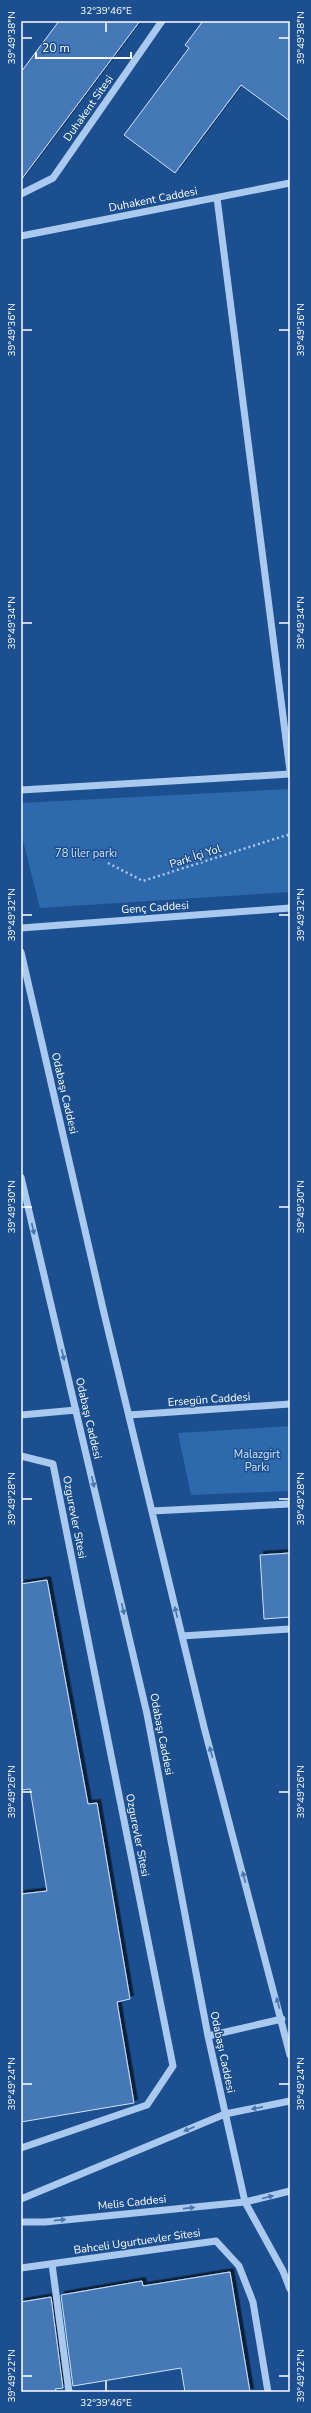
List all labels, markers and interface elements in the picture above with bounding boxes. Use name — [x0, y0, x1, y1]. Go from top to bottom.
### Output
text: 32°39'46"E — [80, 4, 132, 18]
text: 39°49'38"N — [5, 11, 19, 65]
text: 39°49'38"N — [294, 11, 308, 65]
scale bar — [36, 34, 131, 60]
text: 20 m — [42, 40, 70, 56]
street label: Duhakent Sitesi — [60, 72, 117, 144]
street label: Duhakent Caddesi — [107, 184, 199, 215]
text: 39°49'36"N — [5, 303, 19, 357]
text: 39°49'36"N — [294, 303, 308, 357]
text: 39°49'34"N — [5, 596, 19, 650]
text: 39°49'34"N — [294, 596, 308, 650]
street label: Park İçi Yol — [168, 841, 223, 872]
park label: 78 liler parkı — [55, 846, 117, 861]
text: 39°49'32"N — [5, 888, 19, 942]
text: 39°49'32"N — [294, 888, 308, 942]
street label: Genç Caddesi — [121, 898, 189, 917]
street label: Odabaşı Caddesi — [48, 1051, 81, 1135]
text: 39°49'30"N — [5, 1180, 19, 1234]
text: 39°49'30"N — [294, 1180, 308, 1234]
one-way arrow — [31, 1223, 37, 1235]
one-way arrow — [60, 1349, 66, 1362]
street label: Odabaşı Caddesi — [72, 1376, 105, 1460]
street label: Ersegün Caddesi — [167, 1389, 251, 1410]
park label: Malazgirt Parkı — [234, 1447, 280, 1475]
text: 39°49'28"N — [5, 1472, 19, 1526]
text: 39°49'28"N — [294, 1472, 308, 1526]
street label: Ozgurevler Sitesi — [59, 1474, 90, 1560]
one-way arrow — [90, 1476, 96, 1488]
one-way arrow — [120, 1602, 126, 1615]
one-way arrow — [173, 1606, 179, 1618]
street label: Odabaşı Caddesi — [146, 1692, 177, 1776]
one-way arrow — [208, 1745, 214, 1757]
text: 39°49'26"N — [5, 1765, 19, 1819]
text: 39°49'26"N — [294, 1765, 308, 1819]
street label: Ozgurevler Sitesi — [122, 1792, 153, 1878]
one-way arrow — [241, 1871, 247, 1884]
one-way arrow — [275, 1997, 281, 2009]
street label: Odabaşı Caddesi — [207, 2010, 238, 2094]
text: 39°49'24"N — [5, 2057, 19, 2111]
text: 39°49'24"N — [294, 2057, 308, 2111]
one-way arrow — [251, 2105, 264, 2111]
one-way arrow — [183, 2126, 194, 2132]
street label: Melis Caddesi — [97, 2191, 167, 2214]
one-way arrow — [261, 2193, 274, 2199]
one-way arrow — [183, 2204, 195, 2211]
one-way arrow — [54, 2217, 66, 2224]
street label: Bahceli Ugurtuevler Sitesi — [73, 2225, 201, 2258]
text: 39°49'22"N — [5, 2349, 19, 2403]
text: 39°49'22"N — [294, 2349, 308, 2403]
text: 32°39'46"E — [80, 2396, 132, 2410]

